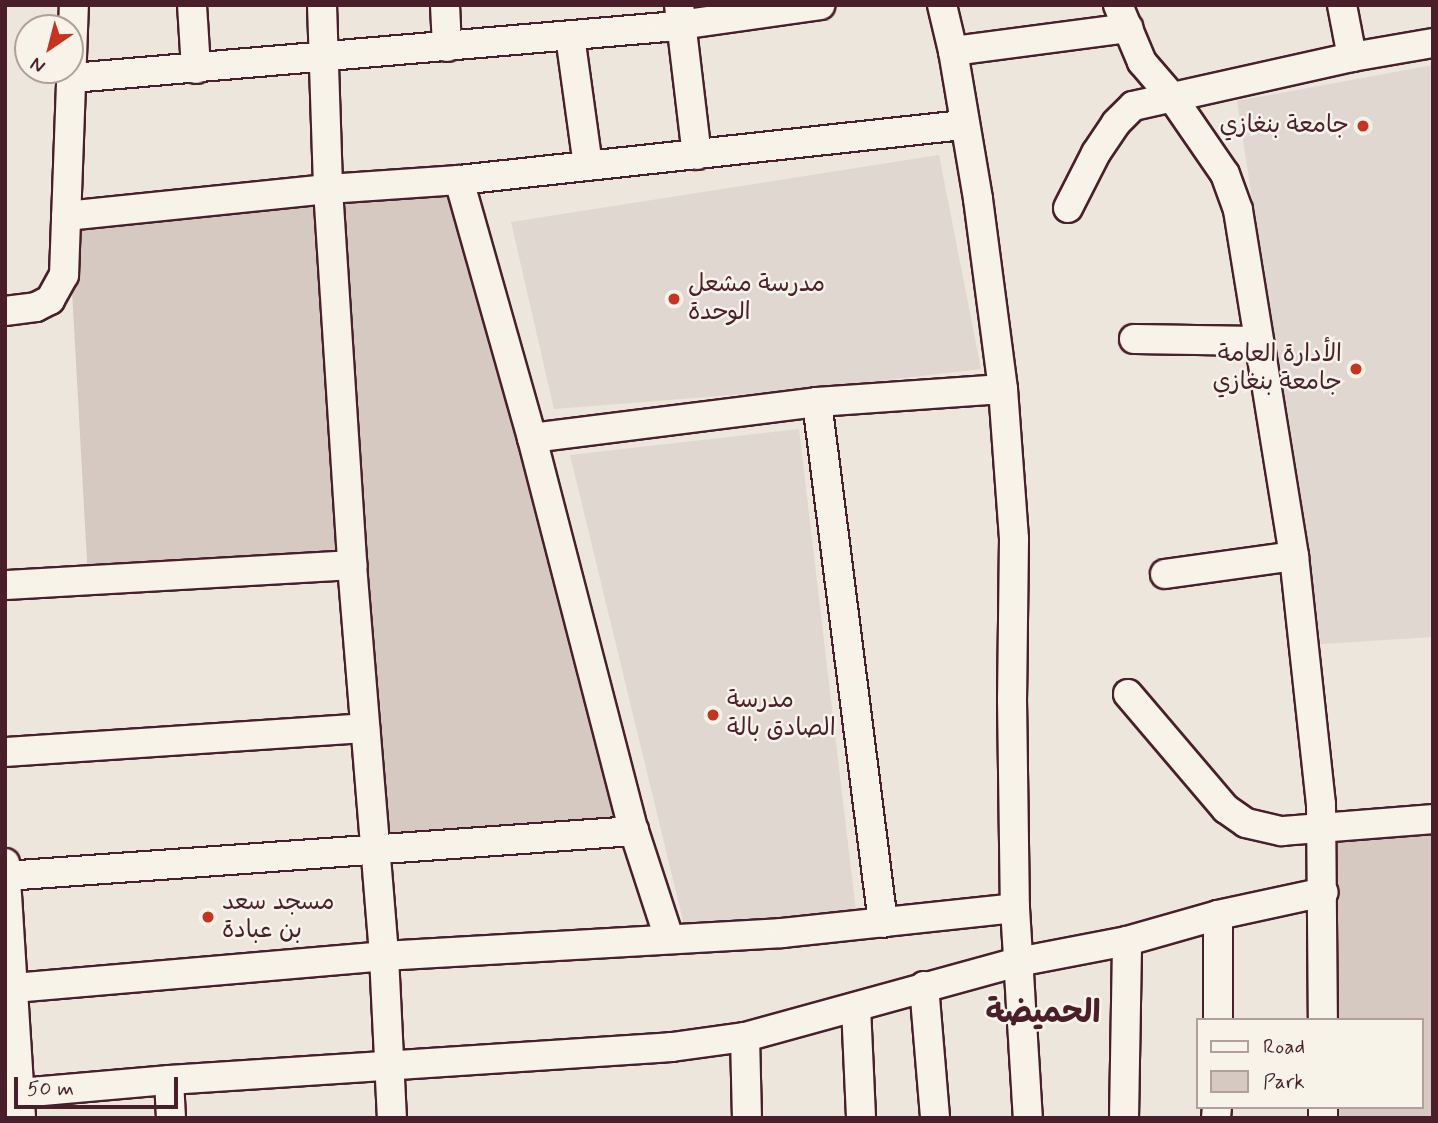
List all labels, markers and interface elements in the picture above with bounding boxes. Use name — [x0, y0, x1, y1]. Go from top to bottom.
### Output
north arrow — [14, 14, 84, 84]
text: N — [25, 51, 50, 79]
place label: جامعة بنغازي — [1219, 112, 1349, 140]
marker: جامعة بنغازي — [1355, 118, 1371, 134]
place label: مدرسة مشعل الوحدة — [688, 271, 825, 327]
marker: مدرسة مشعل الوحدة — [666, 291, 682, 307]
place label: الأدارة العامة جامعة بنغازي — [1212, 341, 1342, 397]
marker: الأدارة العامة جامعة بنغازي — [1348, 361, 1364, 377]
place label: مدرسة الصادق بالة — [727, 687, 836, 743]
marker: مدرسة الصادق بالة — [705, 707, 721, 723]
place label: مسجد سعد بن عبادة — [222, 889, 334, 945]
marker: مسجد سعد بن عبادة — [200, 909, 216, 925]
district label: الحميضة — [985, 994, 1101, 1032]
legend — [1196, 1018, 1424, 1109]
text: Road — [1263, 1033, 1305, 1061]
scale bar — [18, 1064, 182, 1108]
text: Park — [1263, 1068, 1305, 1096]
text: 50 m — [27, 1075, 74, 1103]

